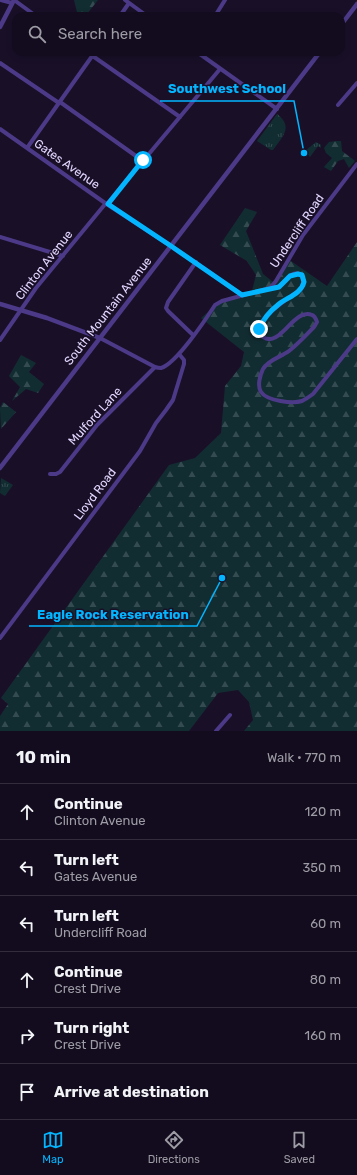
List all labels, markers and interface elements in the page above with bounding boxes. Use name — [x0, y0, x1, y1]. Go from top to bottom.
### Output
search box — [12, 12, 345, 56]
icon: search — [26, 23, 48, 45]
text: Search here — [58, 25, 142, 43]
callout: Southwest School — [160, 76, 294, 101]
text: Southwest School — [168, 81, 286, 96]
street label: Gates Avenue — [31, 136, 103, 192]
route start — [134, 151, 152, 169]
street label: Undercliff Road — [267, 192, 327, 270]
street label: Clinton Avenue — [12, 227, 76, 303]
street label: South Mountain Avenue — [61, 254, 155, 368]
route end — [250, 320, 268, 338]
street label: Mulford Lane — [65, 384, 125, 448]
street label: Lloyd Road — [71, 465, 119, 523]
callout: Eagle Rock Reservation — [29, 601, 197, 626]
text: Eagle Rock Reservation — [37, 607, 189, 622]
text: 10 min — [16, 747, 71, 767]
text: Walk · 770 m — [267, 750, 341, 765]
text: Continue — [54, 795, 123, 813]
icon: ahead — [16, 801, 38, 823]
text: 120 m — [305, 804, 341, 819]
text: Clinton Avenue — [54, 813, 146, 828]
text: Turn left — [54, 851, 119, 869]
icon: left — [16, 857, 38, 879]
text: 350 m — [302, 860, 341, 875]
text: Gates Avenue — [54, 869, 137, 884]
text: Turn left — [54, 907, 119, 925]
icon: left — [16, 913, 38, 935]
text: 60 m — [310, 916, 341, 931]
text: Undercliff Road — [54, 925, 147, 940]
text: Continue — [54, 963, 123, 981]
icon: ahead — [16, 969, 38, 991]
text: 80 m — [310, 972, 341, 987]
text: Crest Drive — [54, 981, 121, 996]
text: Turn right — [54, 1019, 129, 1037]
icon: right — [16, 1025, 38, 1047]
text: 160 m — [305, 1028, 341, 1043]
text: Crest Drive — [54, 1037, 121, 1052]
icon: arrive — [16, 1081, 38, 1103]
text: Arrive at destination — [54, 1083, 209, 1101]
tab: Map — [42, 1129, 64, 1166]
tab: Directions — [148, 1129, 200, 1166]
tab: Saved — [284, 1129, 315, 1166]

